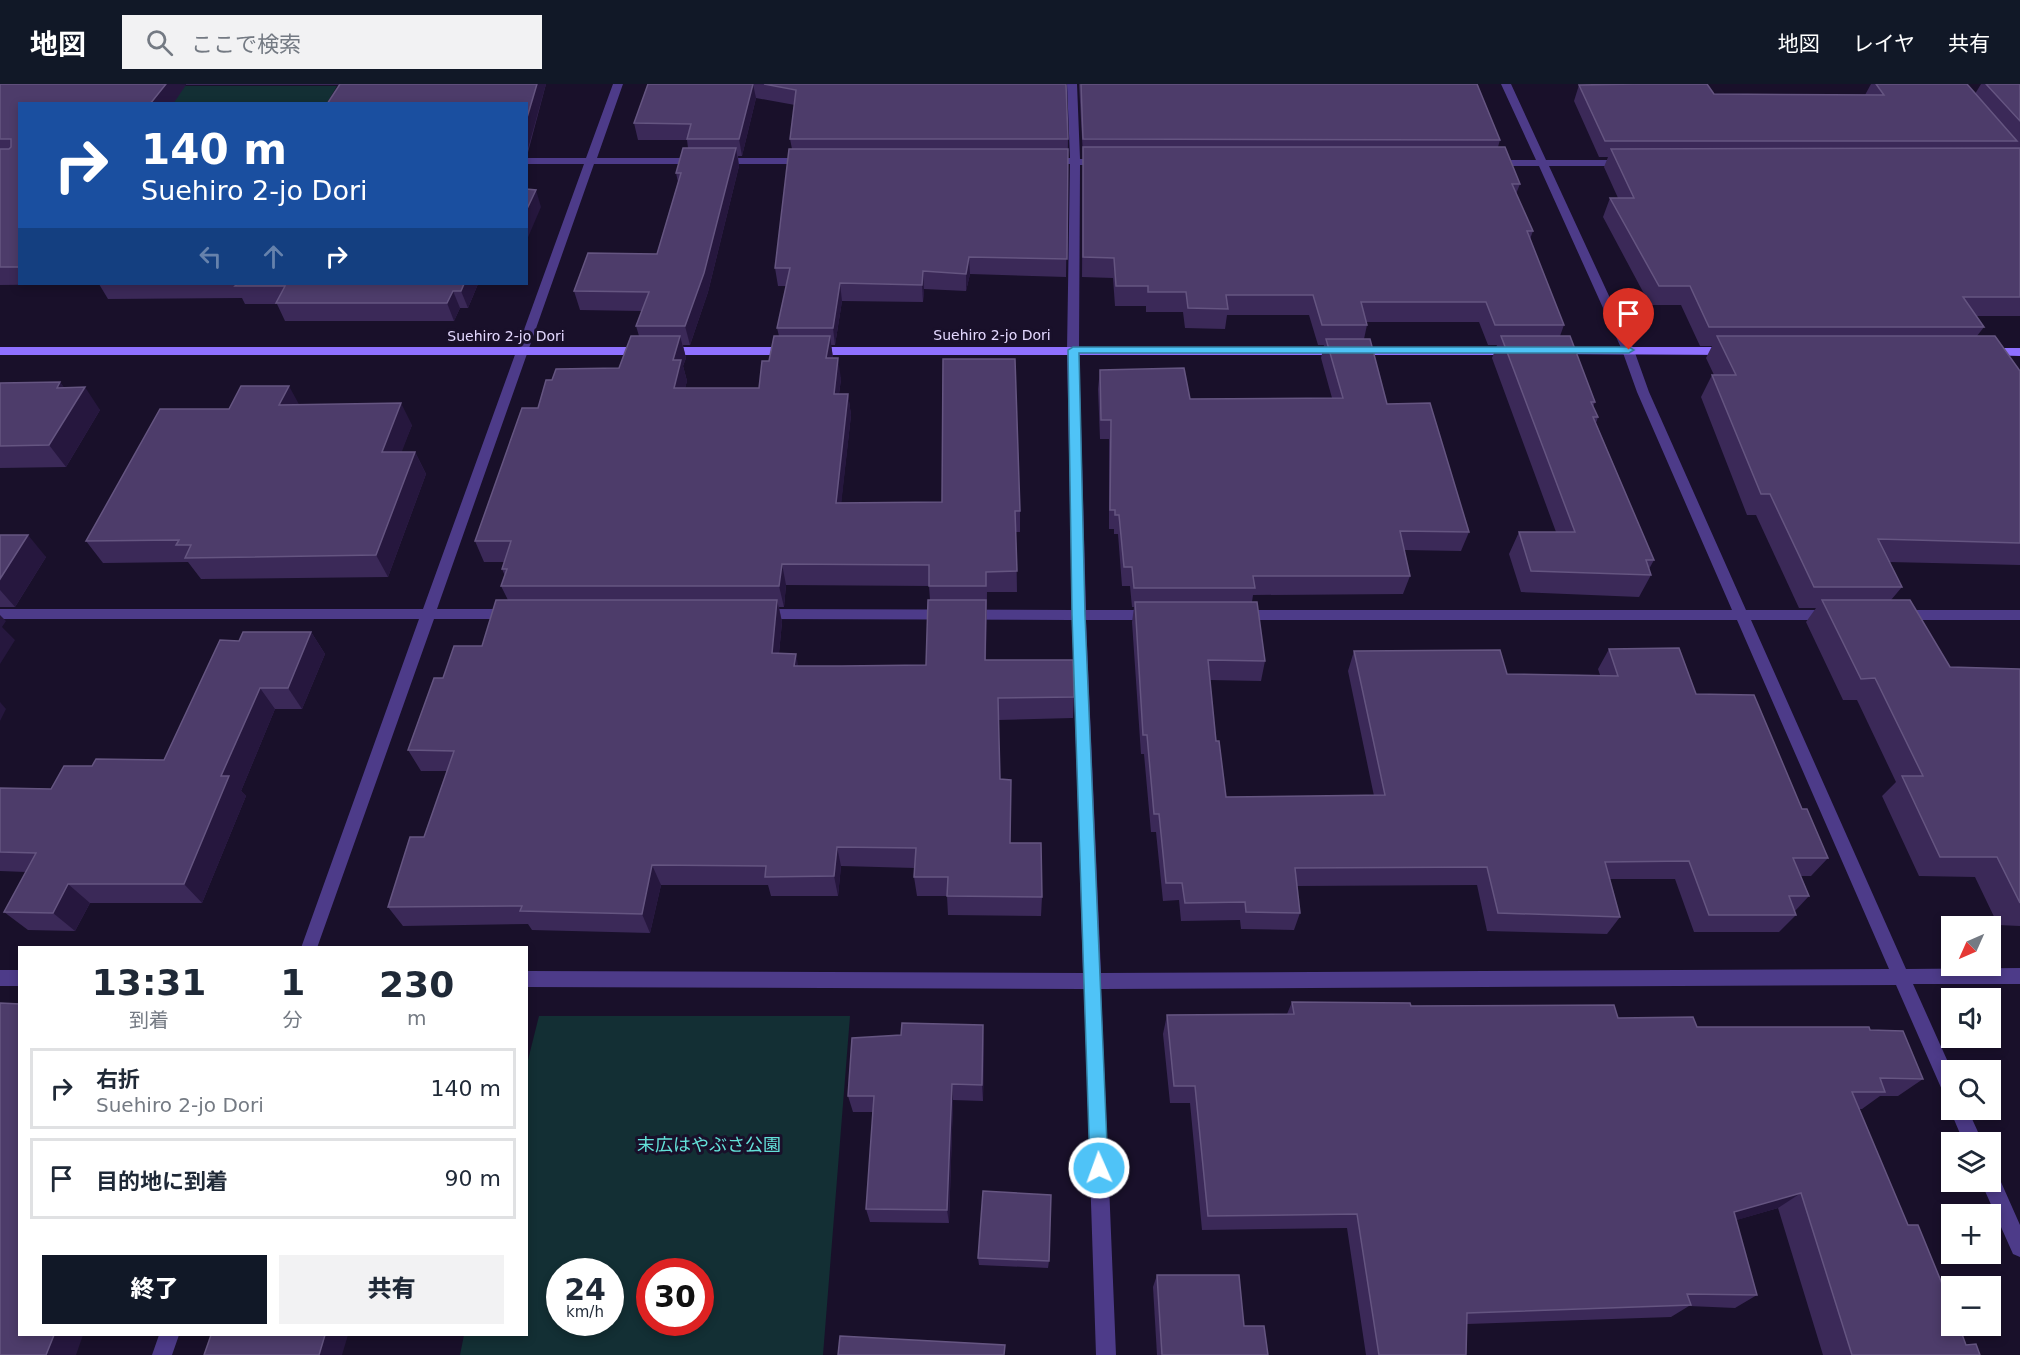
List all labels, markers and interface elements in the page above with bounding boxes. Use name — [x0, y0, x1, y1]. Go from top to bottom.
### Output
search box — [122, 15, 542, 69]
icon: search — [143, 26, 176, 59]
text: 地図 — [30, 28, 86, 61]
text: ここで検索 — [191, 32, 301, 57]
text: 地図 — [1778, 32, 1820, 56]
text: レイヤ — [1853, 32, 1915, 56]
text: 共有 — [1948, 32, 1990, 56]
text: 140 m — [141, 125, 287, 174]
icon: right — [42, 126, 120, 204]
text: Suehiro 2-jo Dori — [141, 175, 368, 206]
icon: left — [194, 240, 227, 273]
icon: ahead — [257, 240, 290, 273]
icon: right — [320, 240, 353, 273]
pin — [1603, 288, 1654, 350]
icon: arrive — [1612, 297, 1645, 330]
street label: Suehiro 2-jo Dori — [933, 327, 1051, 343]
street label: Suehiro 2-jo Dori — [447, 328, 565, 344]
north arrow — [1941, 916, 2001, 976]
map controls — [1941, 916, 2001, 1336]
text: 13:31 — [92, 962, 206, 1003]
text: 1 — [280, 962, 305, 1003]
text: 230 — [379, 964, 454, 1005]
button: sound — [1941, 988, 2001, 1048]
text: m — [407, 1006, 426, 1030]
text: 到着 — [129, 1008, 169, 1032]
text: 分 — [283, 1008, 303, 1032]
button: search — [1941, 1060, 2001, 1120]
text: 右折 — [96, 1067, 140, 1092]
icon: right — [45, 1072, 78, 1105]
text: 140 m — [431, 1076, 501, 1101]
text: Suehiro 2-jo Dori — [96, 1093, 264, 1117]
button: layers — [1941, 1132, 2001, 1192]
park label: 末広はやぶさ公園 — [637, 1134, 781, 1155]
position arrow — [1067, 1136, 1131, 1200]
icon: arrive — [45, 1162, 78, 1195]
text: 90 m — [445, 1166, 501, 1191]
text: 目的地に到着 — [96, 1169, 228, 1194]
button: + — [1941, 1204, 2001, 1264]
button: 終了 — [42, 1255, 267, 1324]
button: 共有 — [279, 1255, 504, 1324]
speed limit sign: 30 — [636, 1258, 714, 1336]
text: 24 — [564, 1272, 606, 1307]
button: − — [1941, 1276, 2001, 1336]
text: km/h — [566, 1303, 604, 1321]

